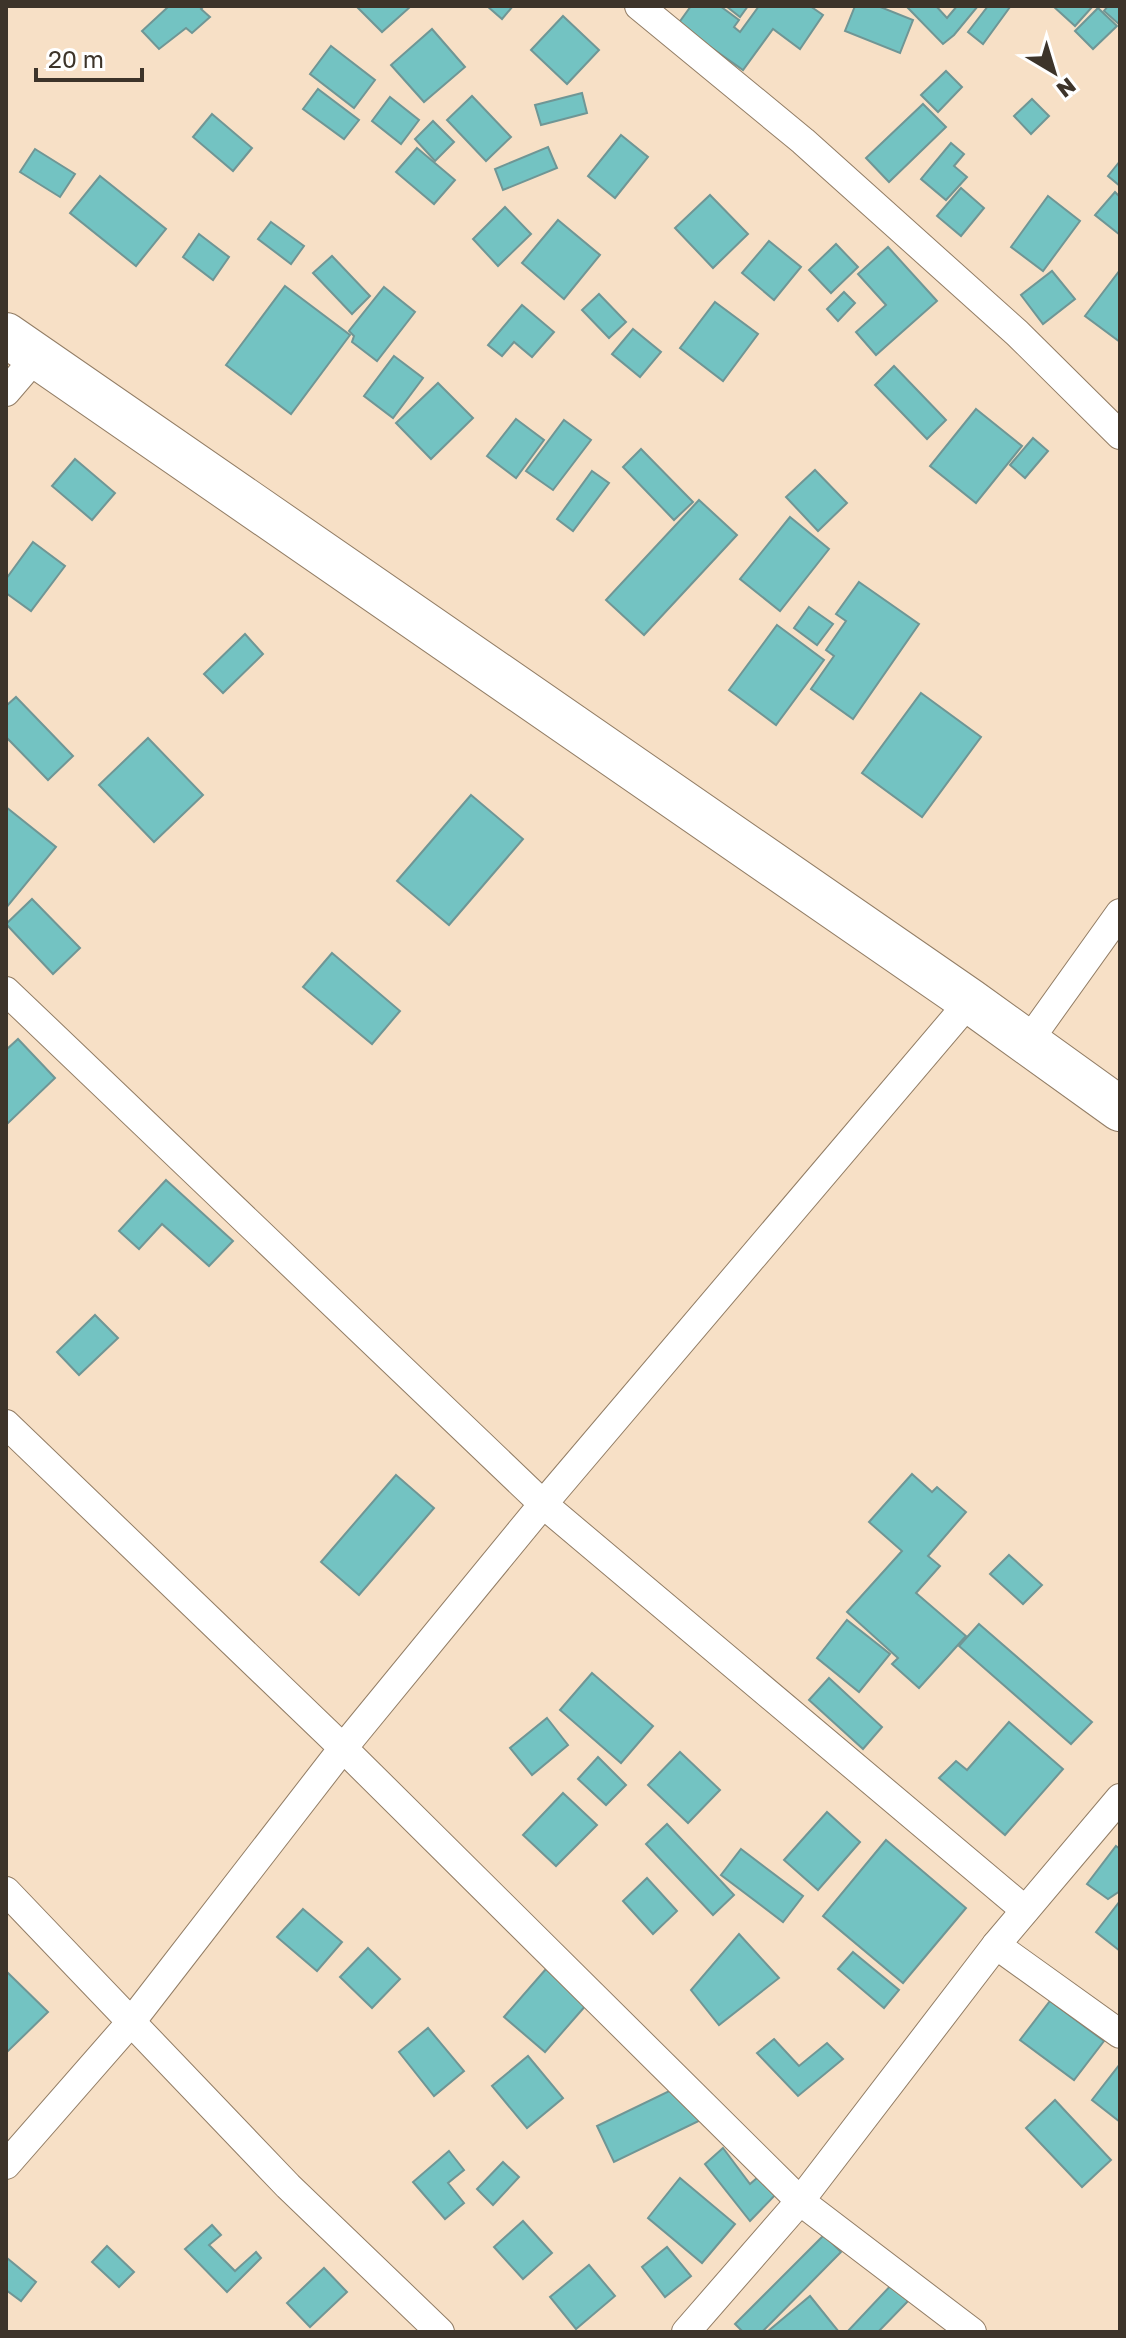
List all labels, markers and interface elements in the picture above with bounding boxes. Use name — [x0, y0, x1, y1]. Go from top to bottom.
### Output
scale bar — [36, 32, 142, 82]
north arrow — [1014, 32, 1094, 112]
text: 20 m — [48, 44, 104, 73]
text: N — [1052, 72, 1082, 104]

